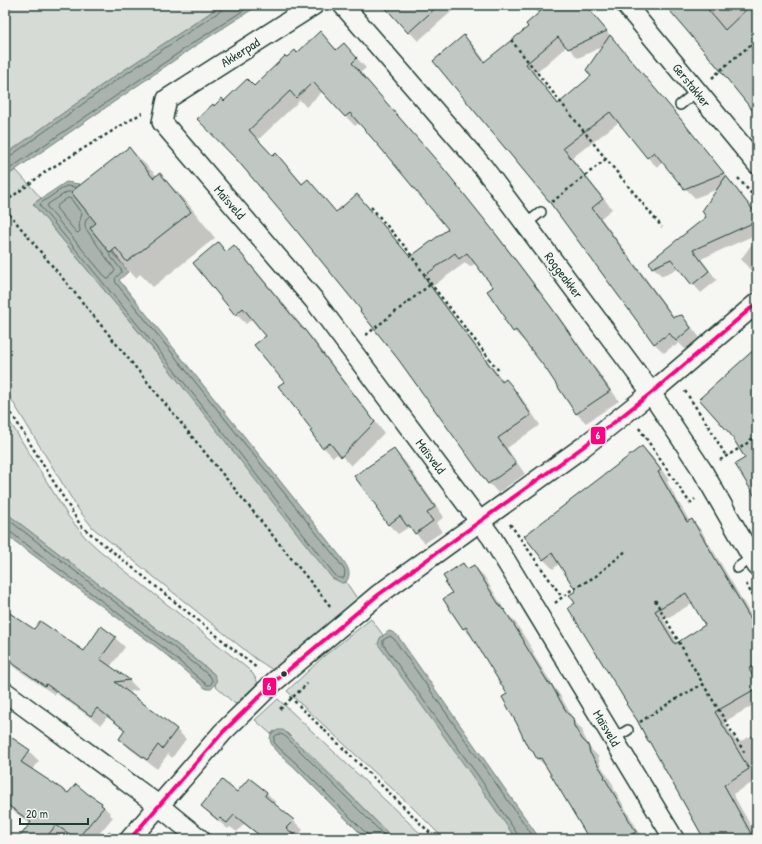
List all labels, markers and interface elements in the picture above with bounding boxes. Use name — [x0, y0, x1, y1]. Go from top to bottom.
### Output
street label: Akkerpad — [217, 33, 263, 71]
street label: Gerstakker — [669, 59, 715, 111]
street label: Maïsveld — [210, 181, 250, 223]
street label: Roggeakker — [541, 248, 587, 302]
line badge: 6 — [590, 426, 606, 445]
text: 6 — [596, 428, 601, 442]
street label: Maïsveld — [412, 435, 450, 477]
unlabelled marker — [279, 669, 289, 679]
line badge: 6 — [262, 677, 277, 696]
text: 6 — [267, 679, 272, 693]
street label: Maïsveld — [589, 706, 625, 750]
scale bar — [20, 800, 88, 826]
text: 20 m — [26, 805, 48, 822]

